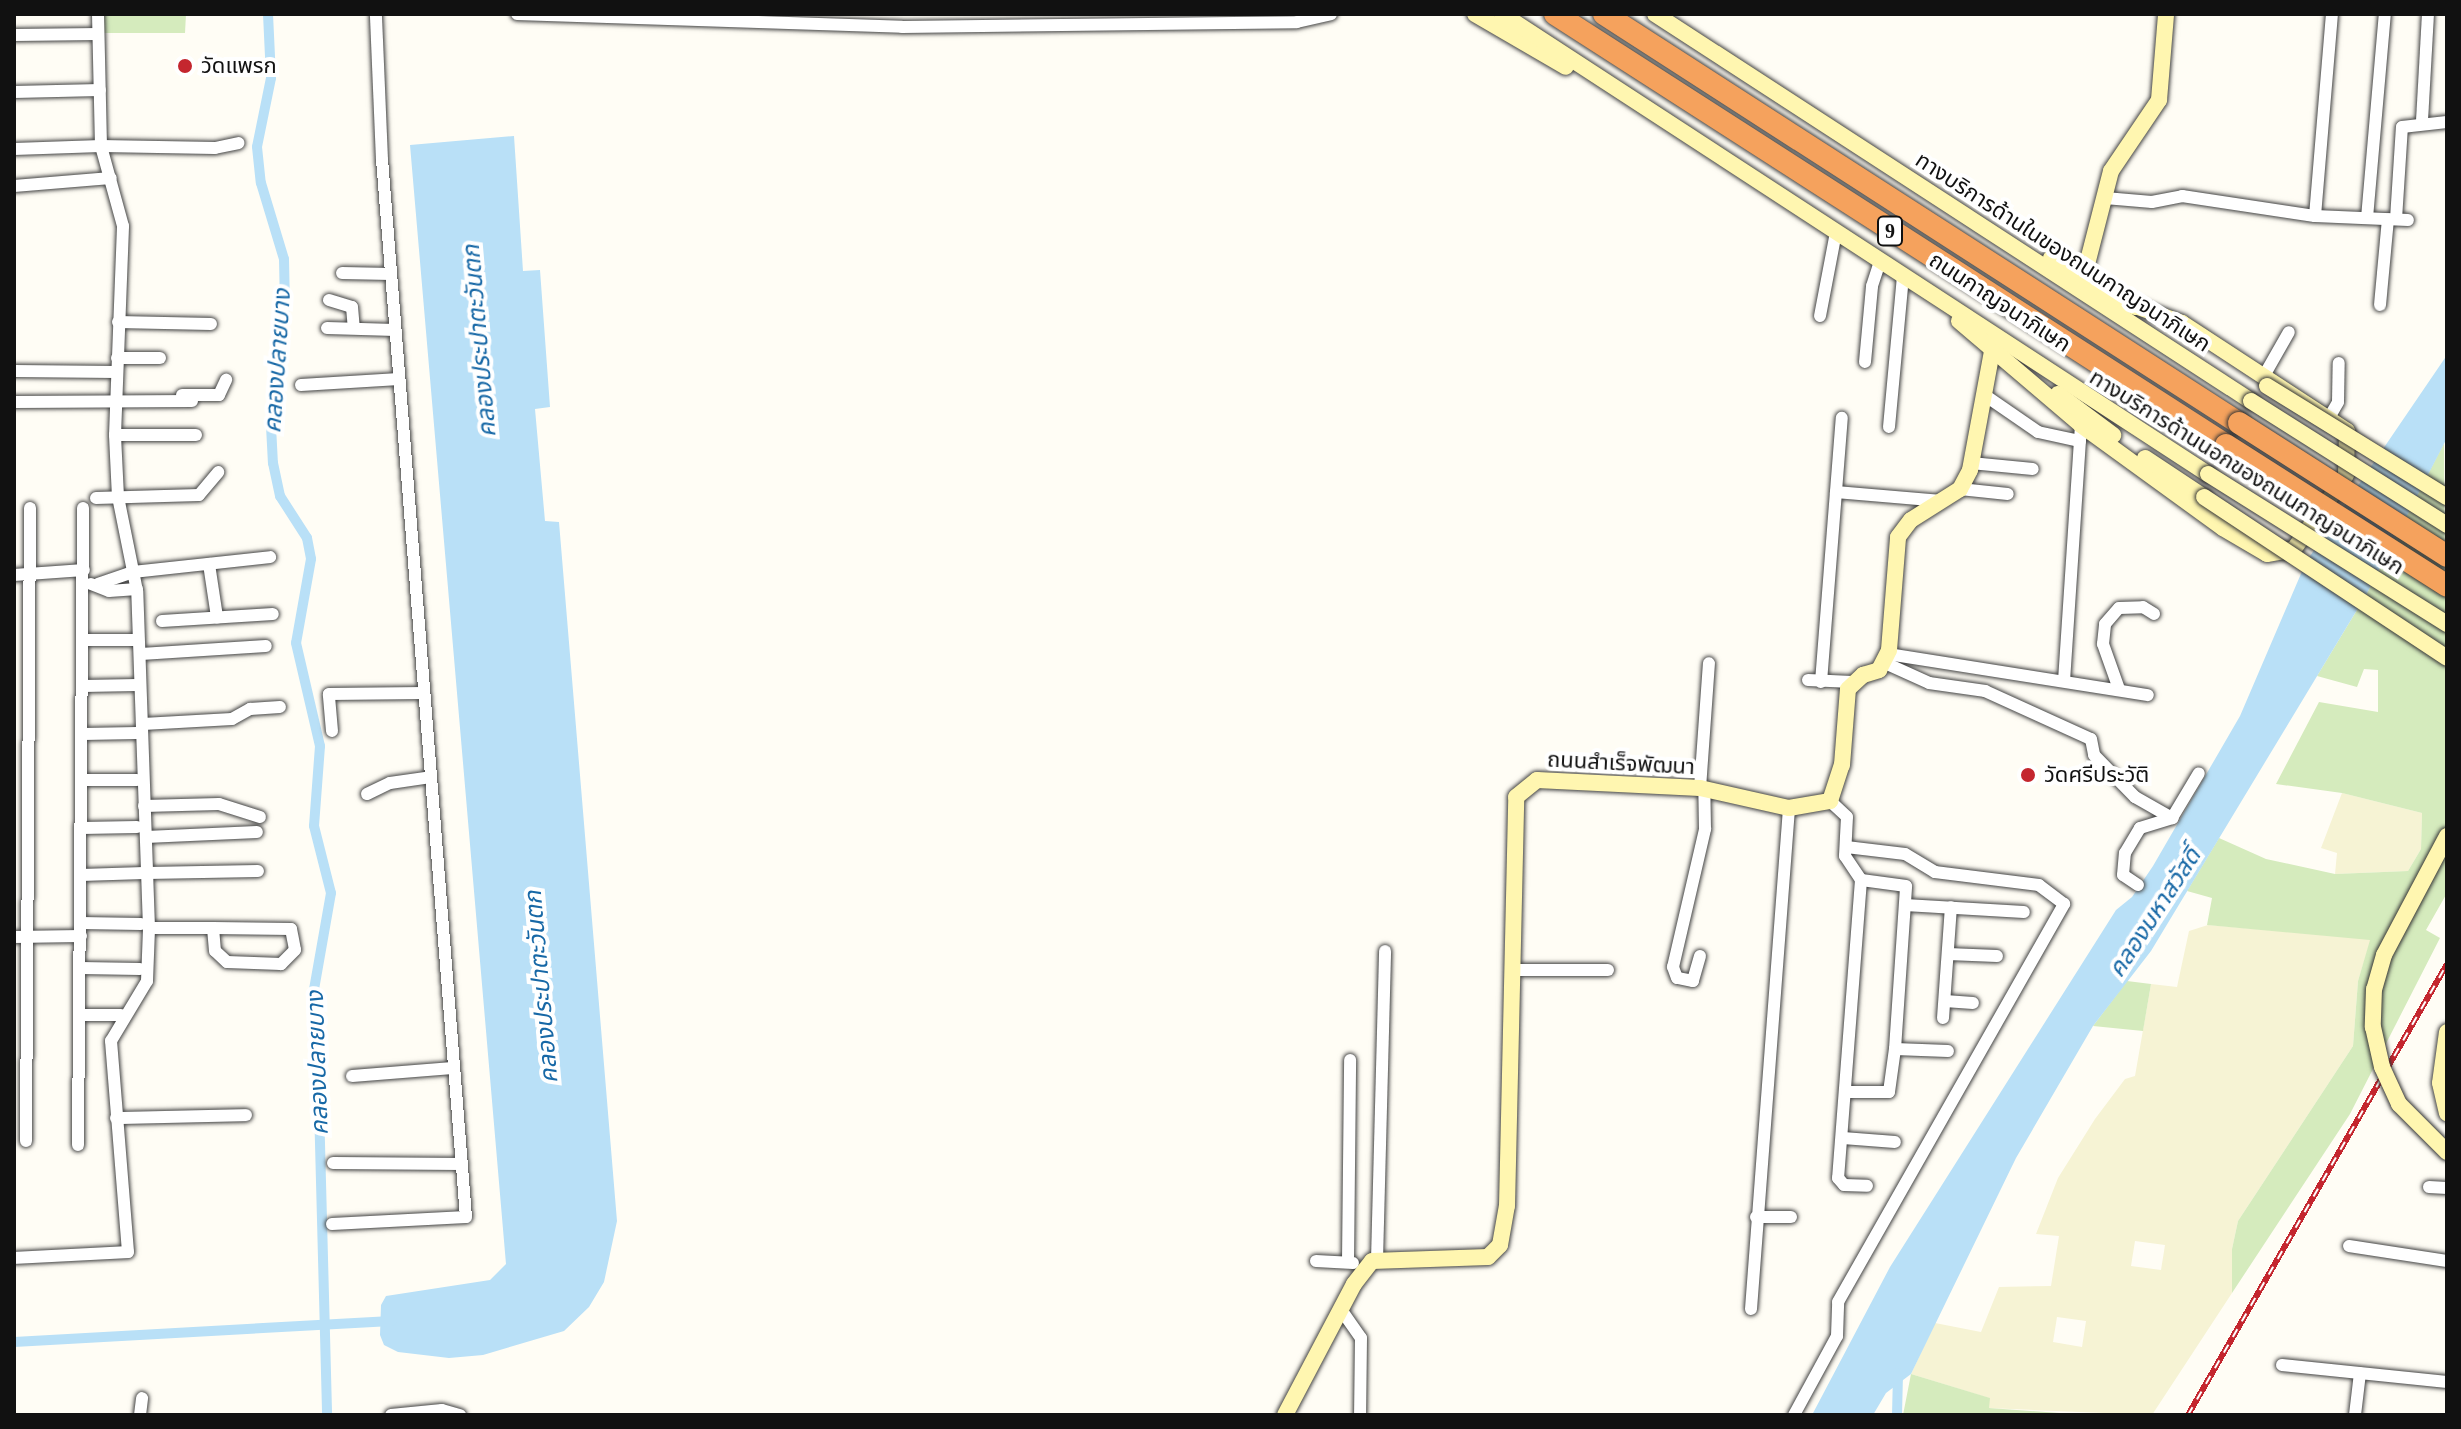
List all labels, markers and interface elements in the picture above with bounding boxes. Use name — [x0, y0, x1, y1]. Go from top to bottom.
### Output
place label: วัดแพรก — [201, 53, 277, 79]
marker: วัดแพรก — [176, 57, 194, 75]
street label: ทางบริการด้านในของถนนกาญจนาภิเษก — [1911, 147, 2215, 357]
road number: 9 — [1876, 215, 1904, 247]
water label: คลองประปาตะวันตก — [457, 243, 503, 439]
street label: ถนนกาญจนาภิเษก — [1924, 246, 2076, 358]
water label: คลองปลายบาง — [259, 288, 297, 434]
street label: ทางบริการด้านนอกของถนนกาญจนาภิเษก — [2085, 364, 2409, 580]
street label: ถนนสำเร็จพัฒนา — [1546, 746, 1696, 780]
place label: วัดศรีประวัติ — [2044, 762, 2149, 788]
marker: วัดศรีประวัติ — [2019, 766, 2037, 784]
water label: คลองมหาสวัสดิ์ — [2103, 843, 2207, 983]
water label: คลองประปาตะวันตก — [519, 889, 565, 1085]
water label: คลองปลายบาง — [301, 990, 335, 1136]

